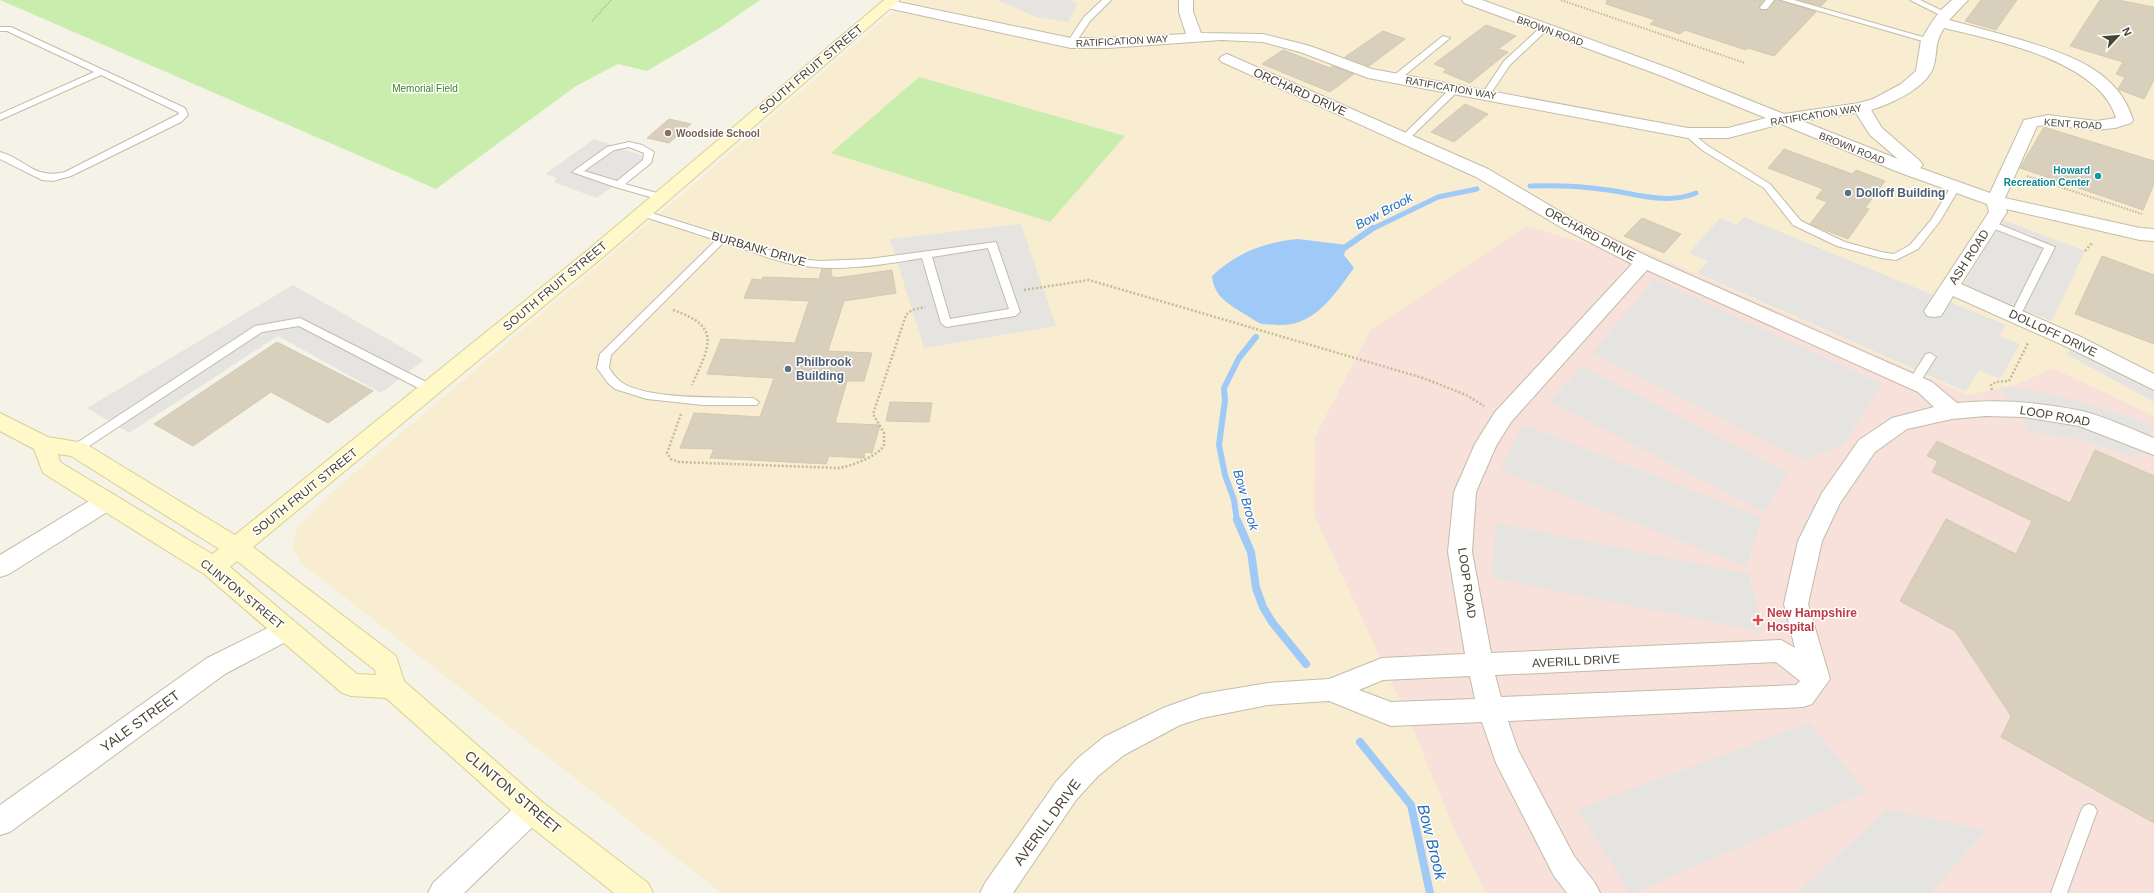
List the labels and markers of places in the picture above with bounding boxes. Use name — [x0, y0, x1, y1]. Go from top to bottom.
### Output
marker: Woodside School — [663, 128, 673, 138]
place label: Woodside School — [676, 128, 760, 139]
place label: Howard Recreation Center — [2004, 165, 2090, 188]
marker: Howard Recreation Center — [2093, 171, 2103, 181]
place label: Dolloff Building — [1856, 186, 1945, 200]
marker: Dolloff Building — [1843, 188, 1853, 198]
place label: Philbrook Building — [796, 355, 852, 383]
marker: Philbrook Building — [783, 364, 793, 374]
place label: New Hampshire Hospital — [1767, 606, 1857, 634]
marker: New Hampshire Hospital — [1752, 614, 1764, 626]

